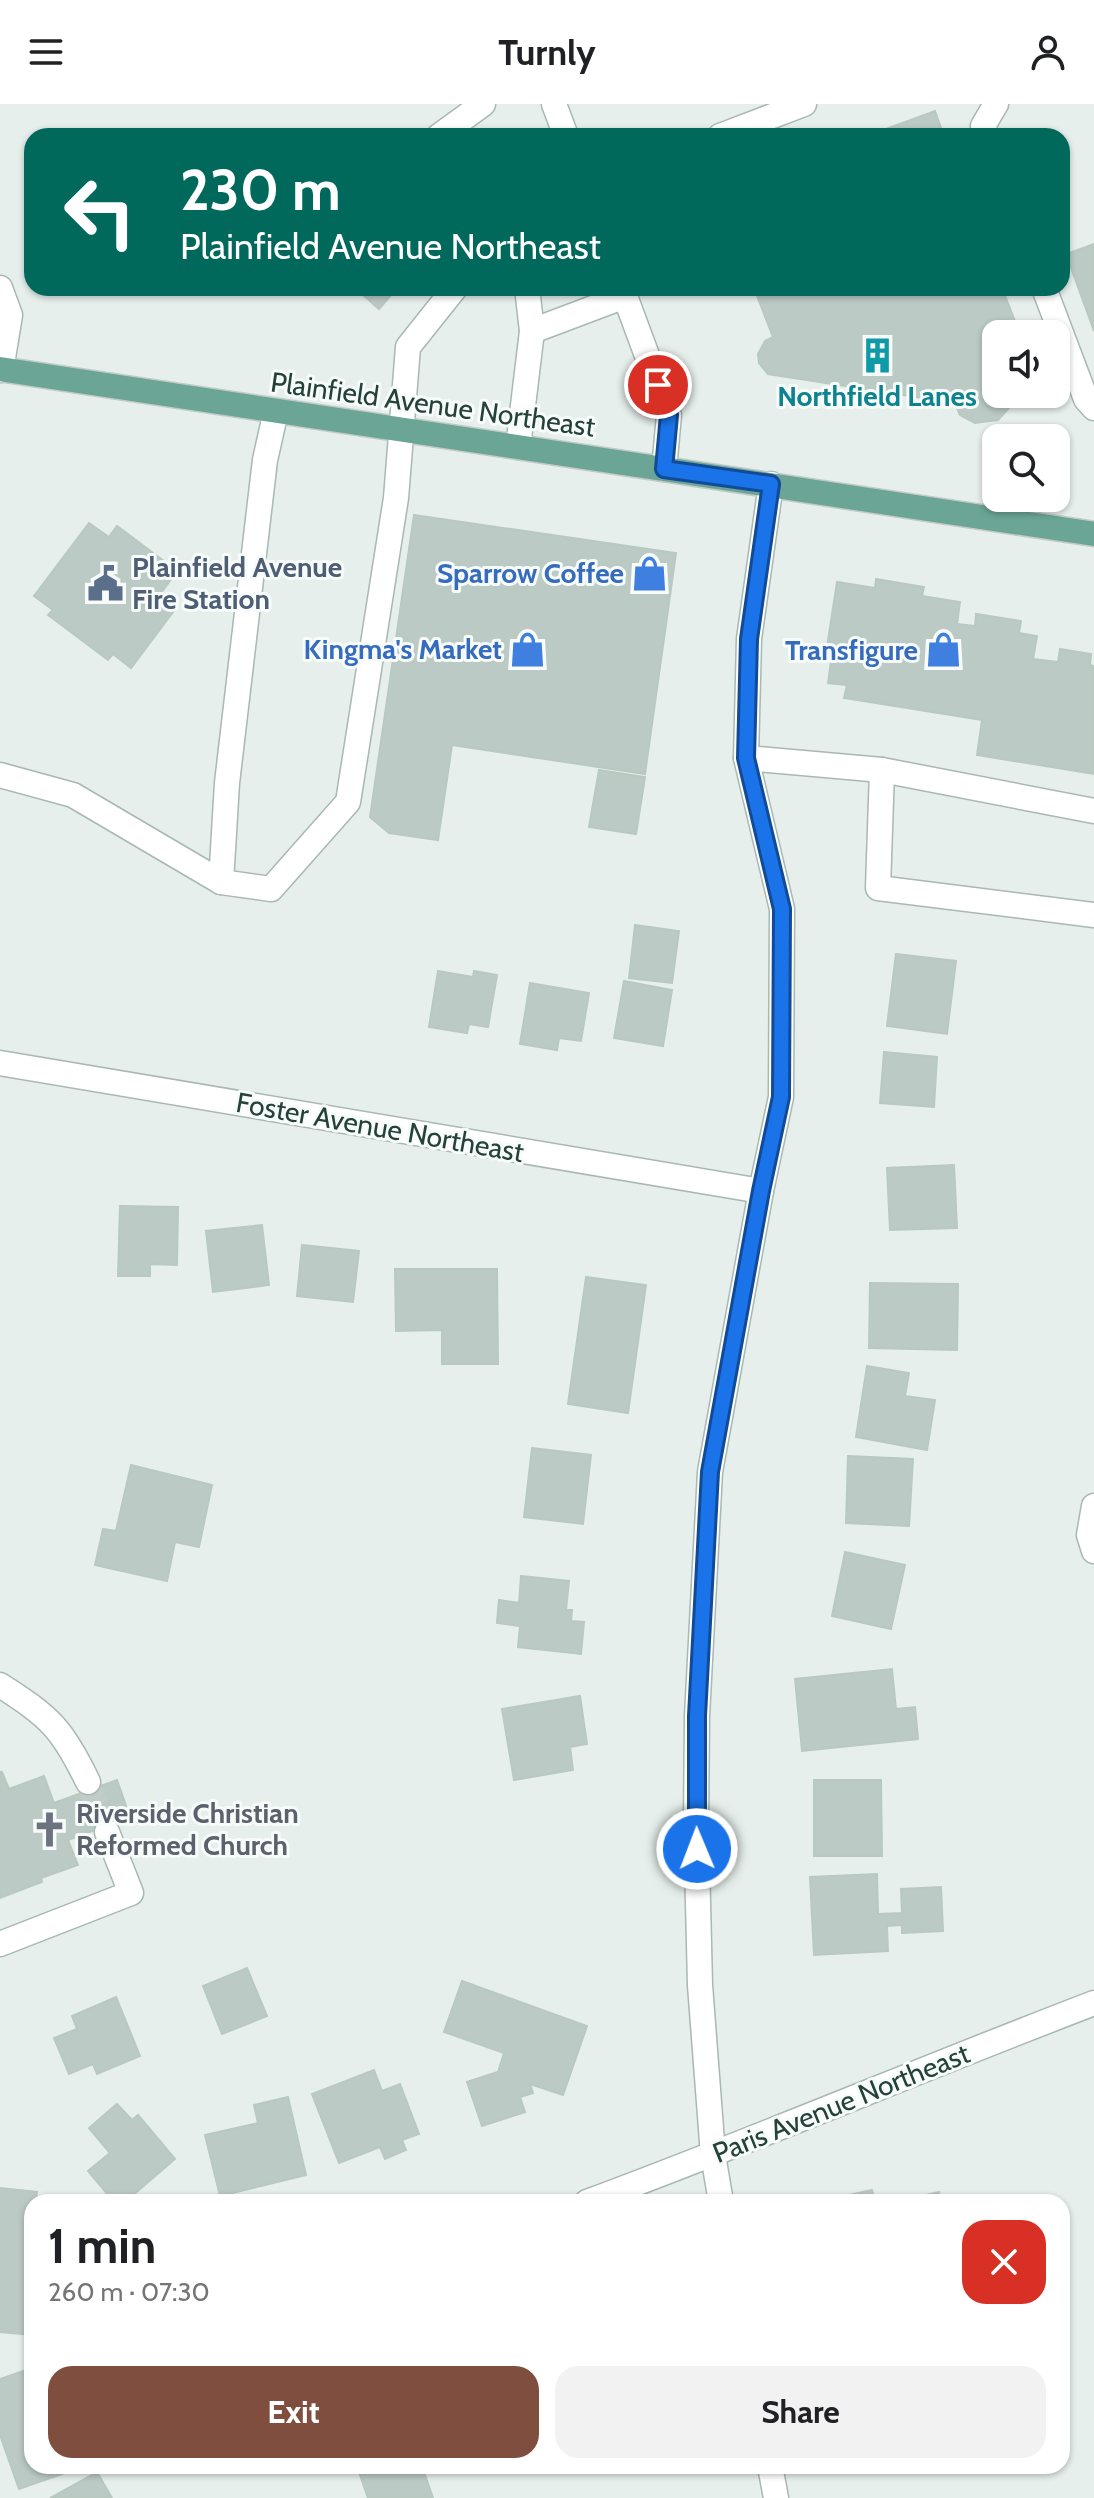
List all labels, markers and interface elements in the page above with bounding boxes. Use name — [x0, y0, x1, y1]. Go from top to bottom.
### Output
icon: menu — [24, 30, 68, 74]
text: Turnly — [498, 30, 596, 74]
icon: person — [1026, 30, 1070, 74]
text: 230 m — [180, 156, 341, 224]
icon: left — [48, 160, 152, 264]
text: Plainfield Avenue Northeast — [180, 224, 601, 268]
map controls — [982, 320, 1070, 512]
button: sound — [982, 320, 1070, 408]
building icon: Northfield Lanes — [858, 337, 896, 375]
pin — [624, 351, 692, 419]
icon: arrive — [636, 363, 680, 407]
street label: Plainfield Avenue Northeast — [269, 364, 597, 444]
place label: Northfield Lanes — [777, 379, 977, 413]
button: search — [982, 424, 1070, 512]
place label: Plainfield Avenue Fire Station — [132, 550, 342, 616]
shop icon: Sparrow Coffee — [631, 554, 669, 592]
place label: Sparrow Coffee — [437, 556, 624, 590]
public building icon: Plainfield Avenue Fire Station — [87, 564, 125, 602]
shop icon: Kingma's Market — [509, 630, 547, 668]
shop icon: Transfigure — [925, 631, 963, 669]
place label: Kingma's Market — [303, 632, 502, 666]
place label: Transfigure — [785, 633, 918, 667]
street label: Foster Avenue Northeast — [234, 1085, 526, 1169]
place label: Riverside Christian Reformed Church — [76, 1796, 299, 1862]
position arrow — [655, 1807, 739, 1891]
church icon: Riverside Christian Reformed Church — [31, 1810, 69, 1848]
street label: Paris Avenue Northeast — [708, 2036, 974, 2170]
text: 1 min — [48, 2217, 156, 2275]
button: close — [962, 2220, 1046, 2304]
text: 260 m · 07:30 — [48, 2276, 210, 2308]
button: Exit — [48, 2366, 539, 2458]
button: Share — [555, 2366, 1046, 2458]

